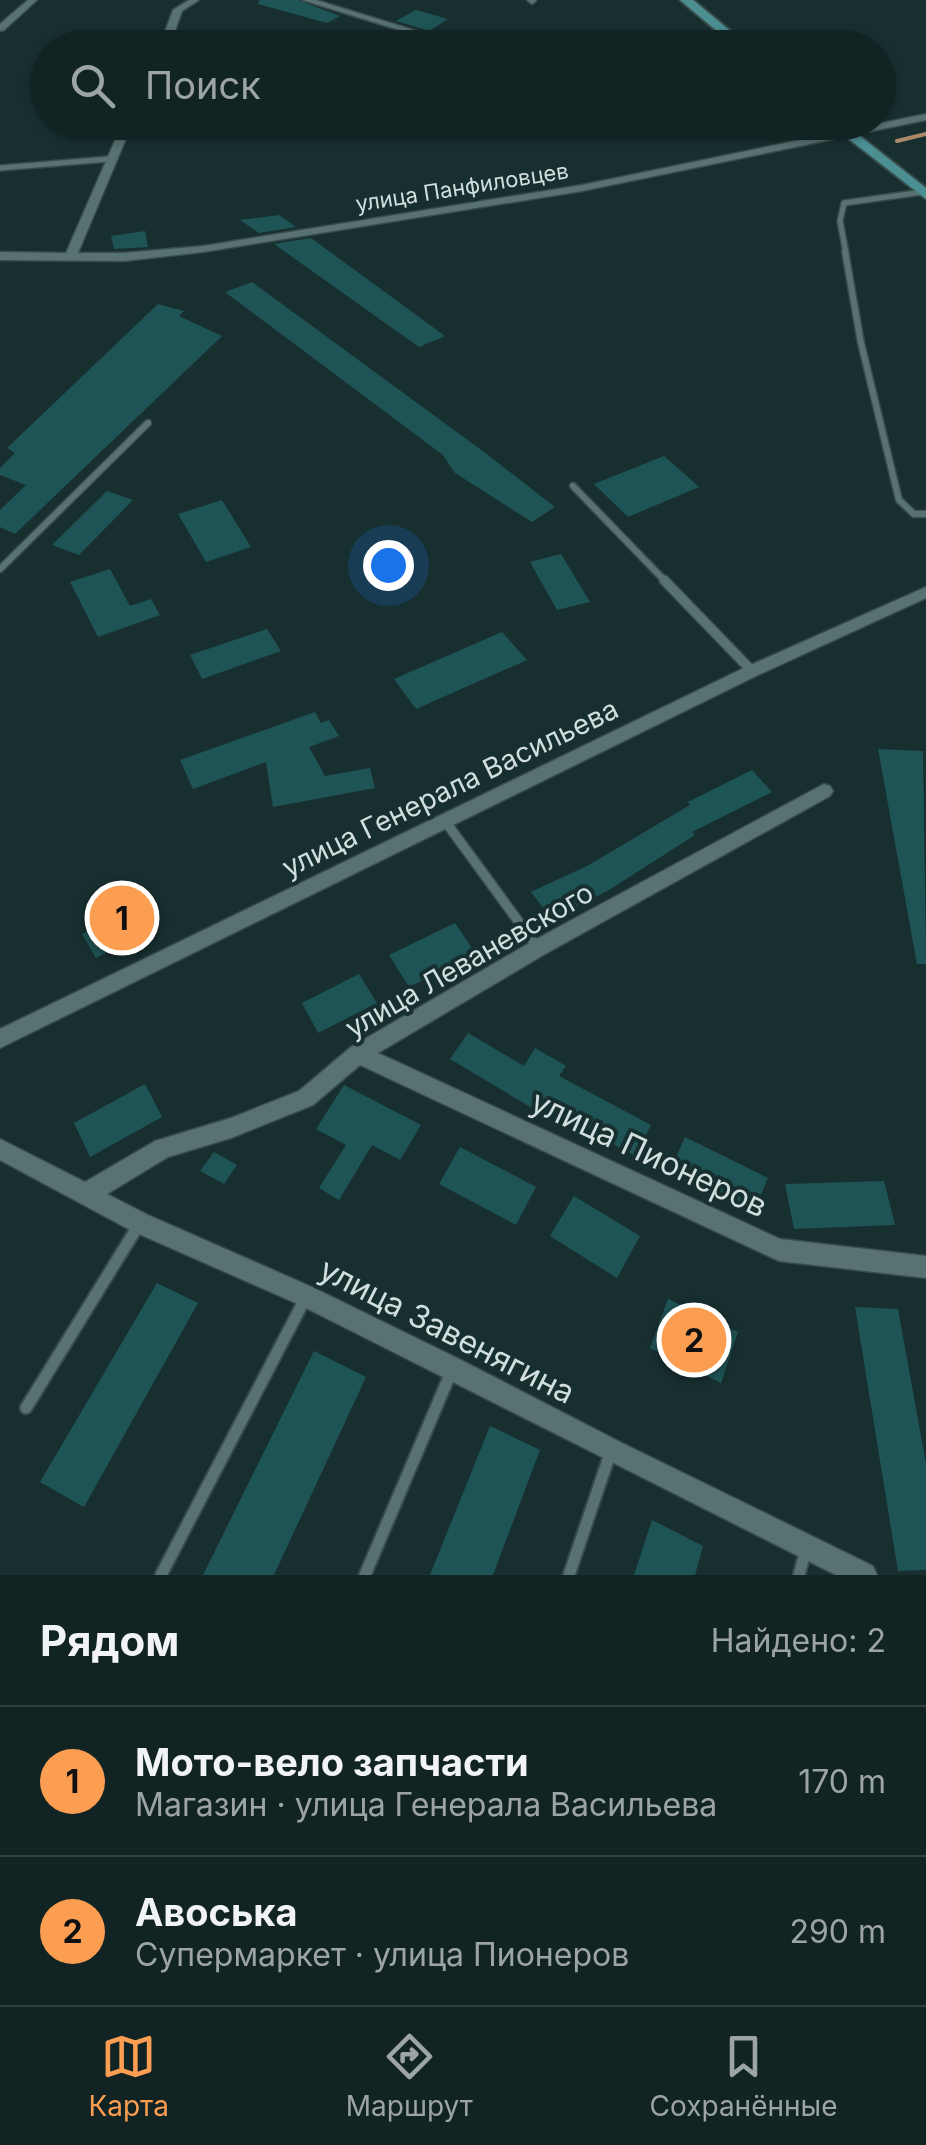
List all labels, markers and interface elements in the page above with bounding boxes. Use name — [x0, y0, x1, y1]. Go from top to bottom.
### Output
search box — [30, 30, 896, 140]
icon: search — [65, 58, 120, 113]
text: Поиск — [145, 62, 261, 108]
street label: улица Панфиловцев — [354, 157, 570, 217]
your location — [363, 540, 414, 591]
street label: улица Генерала Васильева — [276, 692, 624, 884]
street label: улица Леваневского — [339, 875, 599, 1045]
pin: 1 — [90, 880, 154, 956]
street label: улица Пионеров — [525, 1082, 774, 1225]
street label: улица Завенягина — [313, 1249, 581, 1412]
pin: 2 — [662, 1302, 726, 1378]
text: Рядом — [40, 1615, 179, 1666]
text: Найдено: 2 — [711, 1621, 886, 1660]
text: Мото-вело запчасти — [135, 1739, 529, 1785]
text: 1 — [66, 1762, 79, 1801]
text: 170 m — [798, 1762, 886, 1801]
text: Магазин · улица Генерала Васильева — [135, 1785, 717, 1824]
text: Авоська — [135, 1889, 298, 1935]
text: 2 — [62, 1912, 83, 1951]
text: 290 m — [789, 1912, 886, 1951]
text: Супермаркет · улица Пионеров — [135, 1935, 629, 1974]
tab: Карта — [88, 2029, 169, 2123]
tab: Маршрут — [346, 2029, 473, 2123]
tab: Сохранённые — [650, 2029, 838, 2123]

